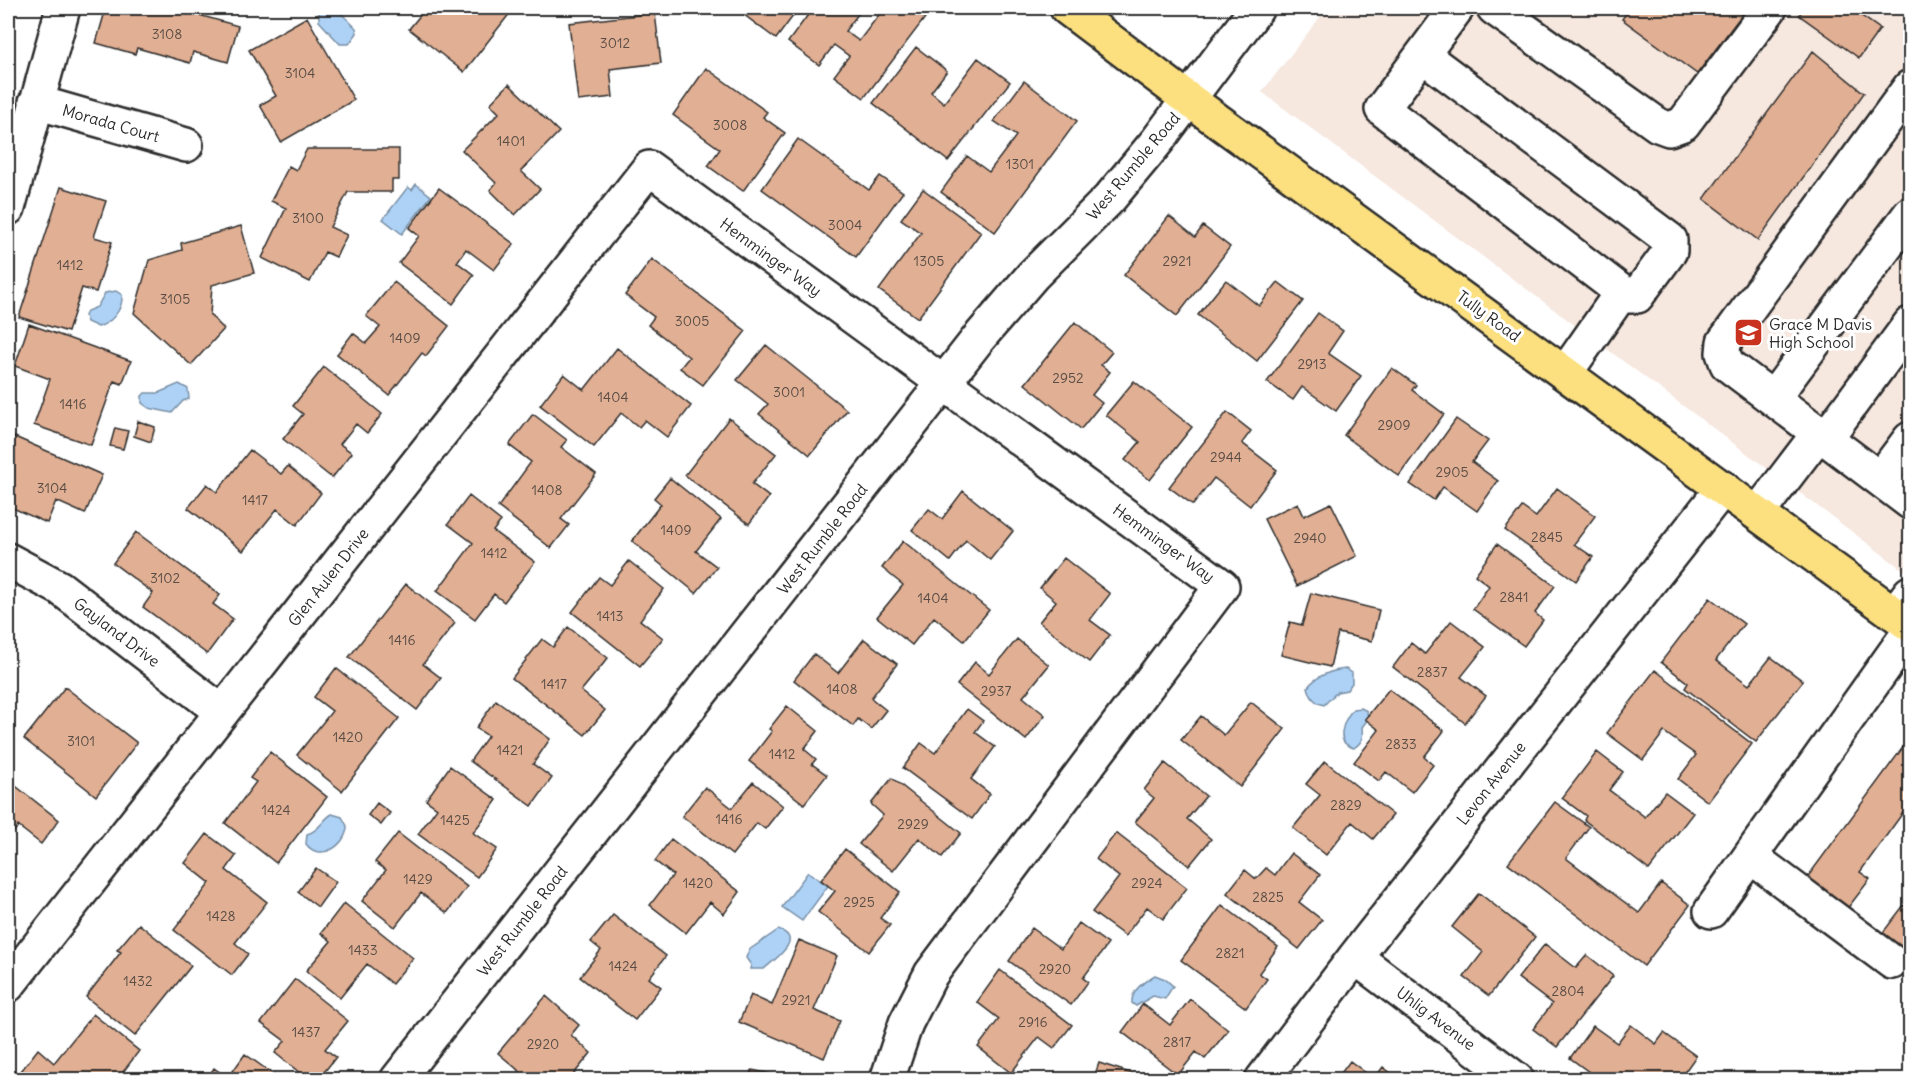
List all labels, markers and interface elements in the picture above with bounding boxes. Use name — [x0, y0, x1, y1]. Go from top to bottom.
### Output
house number: 3108 — [152, 25, 182, 43]
house number: 3012 — [600, 34, 631, 52]
house number: 3104 — [285, 64, 315, 82]
street label: Morada Court — [60, 100, 163, 147]
street label: West Rumble Road — [1082, 108, 1184, 224]
house number: 3008 — [713, 116, 747, 134]
house number: 1401 — [497, 132, 525, 150]
house number: 1301 — [1006, 155, 1034, 173]
house number: 3100 — [292, 209, 324, 227]
street label: Hemminger Way — [716, 213, 826, 301]
house number: 3004 — [828, 216, 862, 234]
house number: 1305 — [914, 252, 944, 270]
house number: 2921 — [1163, 252, 1191, 270]
house number: 1412 — [57, 256, 84, 274]
street label: Tully Road — [1453, 286, 1525, 346]
house number: 3105 — [160, 290, 190, 308]
house number: 3005 — [675, 312, 709, 330]
place label: Grace M Davis High School — [1769, 314, 1872, 352]
school or university icon: Grace M Davis High School — [1732, 317, 1764, 349]
house number: 1409 — [390, 329, 420, 347]
house number: 2913 — [1297, 355, 1327, 373]
house number: 2952 — [1052, 369, 1084, 387]
house number: 3001 — [773, 383, 805, 401]
house number: 1404 — [598, 388, 628, 406]
house number: 1416 — [59, 395, 87, 413]
house number: 2909 — [1378, 416, 1410, 434]
house number: 2944 — [1210, 448, 1242, 466]
house number: 2905 — [1436, 463, 1468, 481]
house number: 3104 — [37, 479, 67, 497]
street label: West Rumble Road — [773, 480, 871, 598]
house number: 1408 — [532, 481, 562, 499]
house number: 1417 — [242, 491, 268, 509]
street label: Hemminger Way — [1109, 499, 1219, 587]
house number: 1409 — [661, 521, 691, 539]
street label: Glen Aulen Drive — [283, 524, 373, 630]
house number: 2845 — [1531, 528, 1563, 546]
house number: 2940 — [1293, 529, 1327, 547]
house number: 1412 — [481, 544, 508, 562]
house number: 3102 — [150, 569, 180, 587]
house number: 2841 — [1499, 588, 1529, 606]
house number: 1404 — [918, 589, 948, 607]
street label: Gayland Drive — [70, 593, 164, 671]
house number: 1413 — [596, 607, 624, 625]
house number: 1416 — [388, 631, 416, 649]
house number: 2837 — [1417, 663, 1447, 681]
house number: 1417 — [541, 675, 567, 693]
house number: 1408 — [827, 680, 857, 698]
house number: 2937 — [981, 682, 1011, 700]
house number: 1420 — [333, 728, 363, 746]
house number: 3101 — [67, 732, 95, 750]
house number: 2833 — [1385, 735, 1417, 753]
street label: Levon Avenue — [1452, 737, 1530, 829]
house number: 1421 — [497, 741, 523, 759]
house number: 1412 — [769, 745, 796, 763]
house number: 2829 — [1330, 796, 1362, 814]
house number: 1424 — [261, 801, 291, 819]
house number: 1416 — [715, 810, 743, 828]
house number: 1425 — [440, 811, 470, 829]
house number: 2929 — [897, 815, 929, 833]
street label: West Rumble Road — [473, 862, 571, 980]
house number: 1429 — [403, 870, 433, 888]
house number: 1420 — [683, 874, 713, 892]
house number: 2924 — [1131, 874, 1163, 892]
house number: 2825 — [1252, 888, 1284, 906]
house number: 2925 — [843, 893, 875, 911]
house number: 1428 — [206, 907, 236, 925]
house number: 1433 — [348, 941, 378, 959]
house number: 2821 — [1216, 944, 1244, 962]
house number: 1424 — [608, 957, 638, 975]
house number: 2920 — [1039, 960, 1071, 978]
house number: 1432 — [123, 972, 153, 990]
street label: Uhlig Avenue — [1393, 982, 1479, 1054]
house number: 2804 — [1551, 982, 1585, 1000]
house number: 2921 — [782, 991, 810, 1009]
house number: 2916 — [1018, 1013, 1048, 1031]
house number: 1437 — [292, 1023, 320, 1041]
house number: 2817 — [1163, 1033, 1191, 1051]
house number: 2920 — [527, 1035, 559, 1053]

